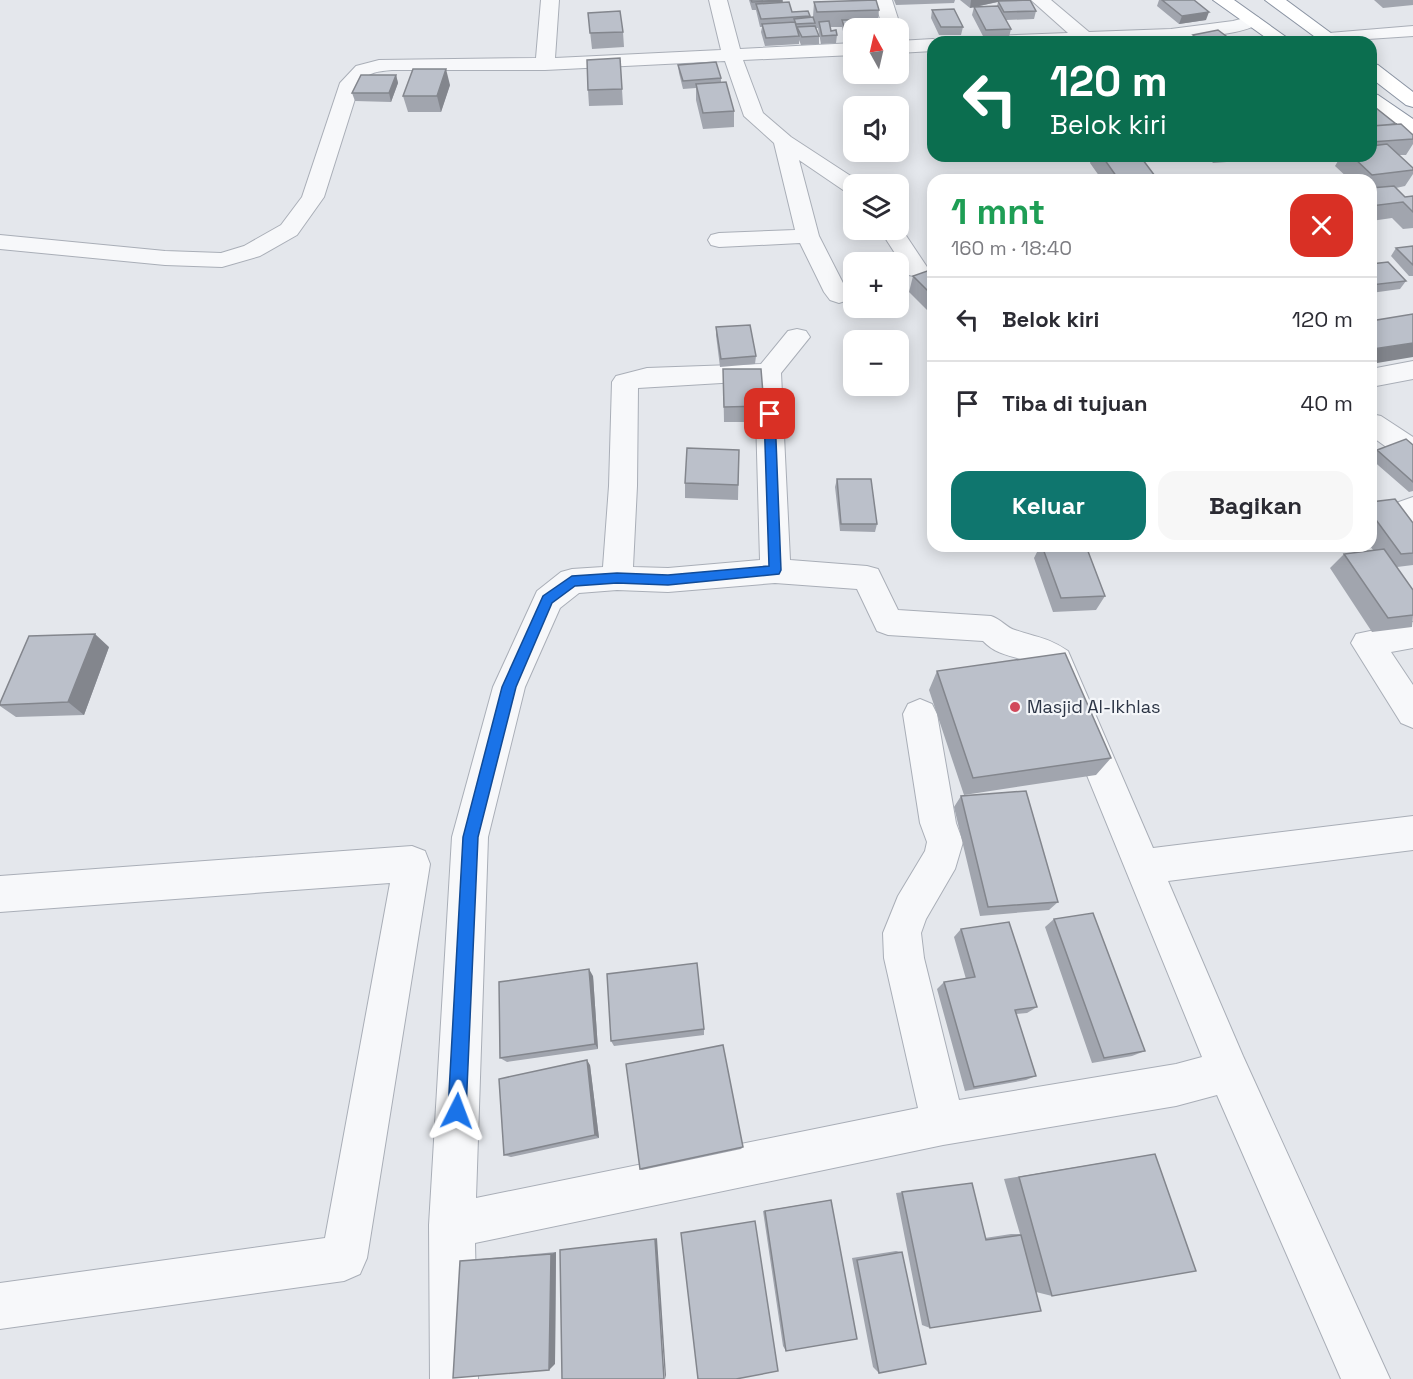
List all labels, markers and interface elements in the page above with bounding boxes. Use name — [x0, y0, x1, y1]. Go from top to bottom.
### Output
north arrow — [843, 18, 909, 84]
map controls — [843, 18, 909, 396]
text: 120 m — [1050, 55, 1168, 108]
icon: left — [951, 60, 1029, 138]
button: sound — [843, 96, 909, 162]
text: Belok kiri — [1050, 107, 1167, 142]
button: layers — [843, 174, 909, 240]
text: 1 mnt — [951, 189, 1045, 235]
button: close — [1290, 194, 1353, 257]
text: 160 m · 18:40 — [951, 235, 1072, 261]
button: + — [843, 252, 909, 318]
icon: left — [951, 303, 984, 336]
text: Belok kiri — [1002, 305, 1099, 333]
text: 120 m — [1292, 305, 1353, 333]
button: − — [843, 330, 909, 396]
icon: arrive — [951, 387, 984, 420]
pin — [744, 388, 795, 439]
text: Tiba di tujuan — [1002, 389, 1148, 417]
text: 40 m — [1301, 389, 1353, 417]
icon: arrive — [753, 397, 786, 430]
button: Keluar — [951, 471, 1146, 540]
button: Bagikan — [1158, 471, 1353, 540]
place label: Masjid Al-Ikhlas — [1027, 695, 1160, 718]
marker: Masjid Al-Ikhlas — [1008, 700, 1022, 714]
position arrow — [425, 1079, 489, 1143]

